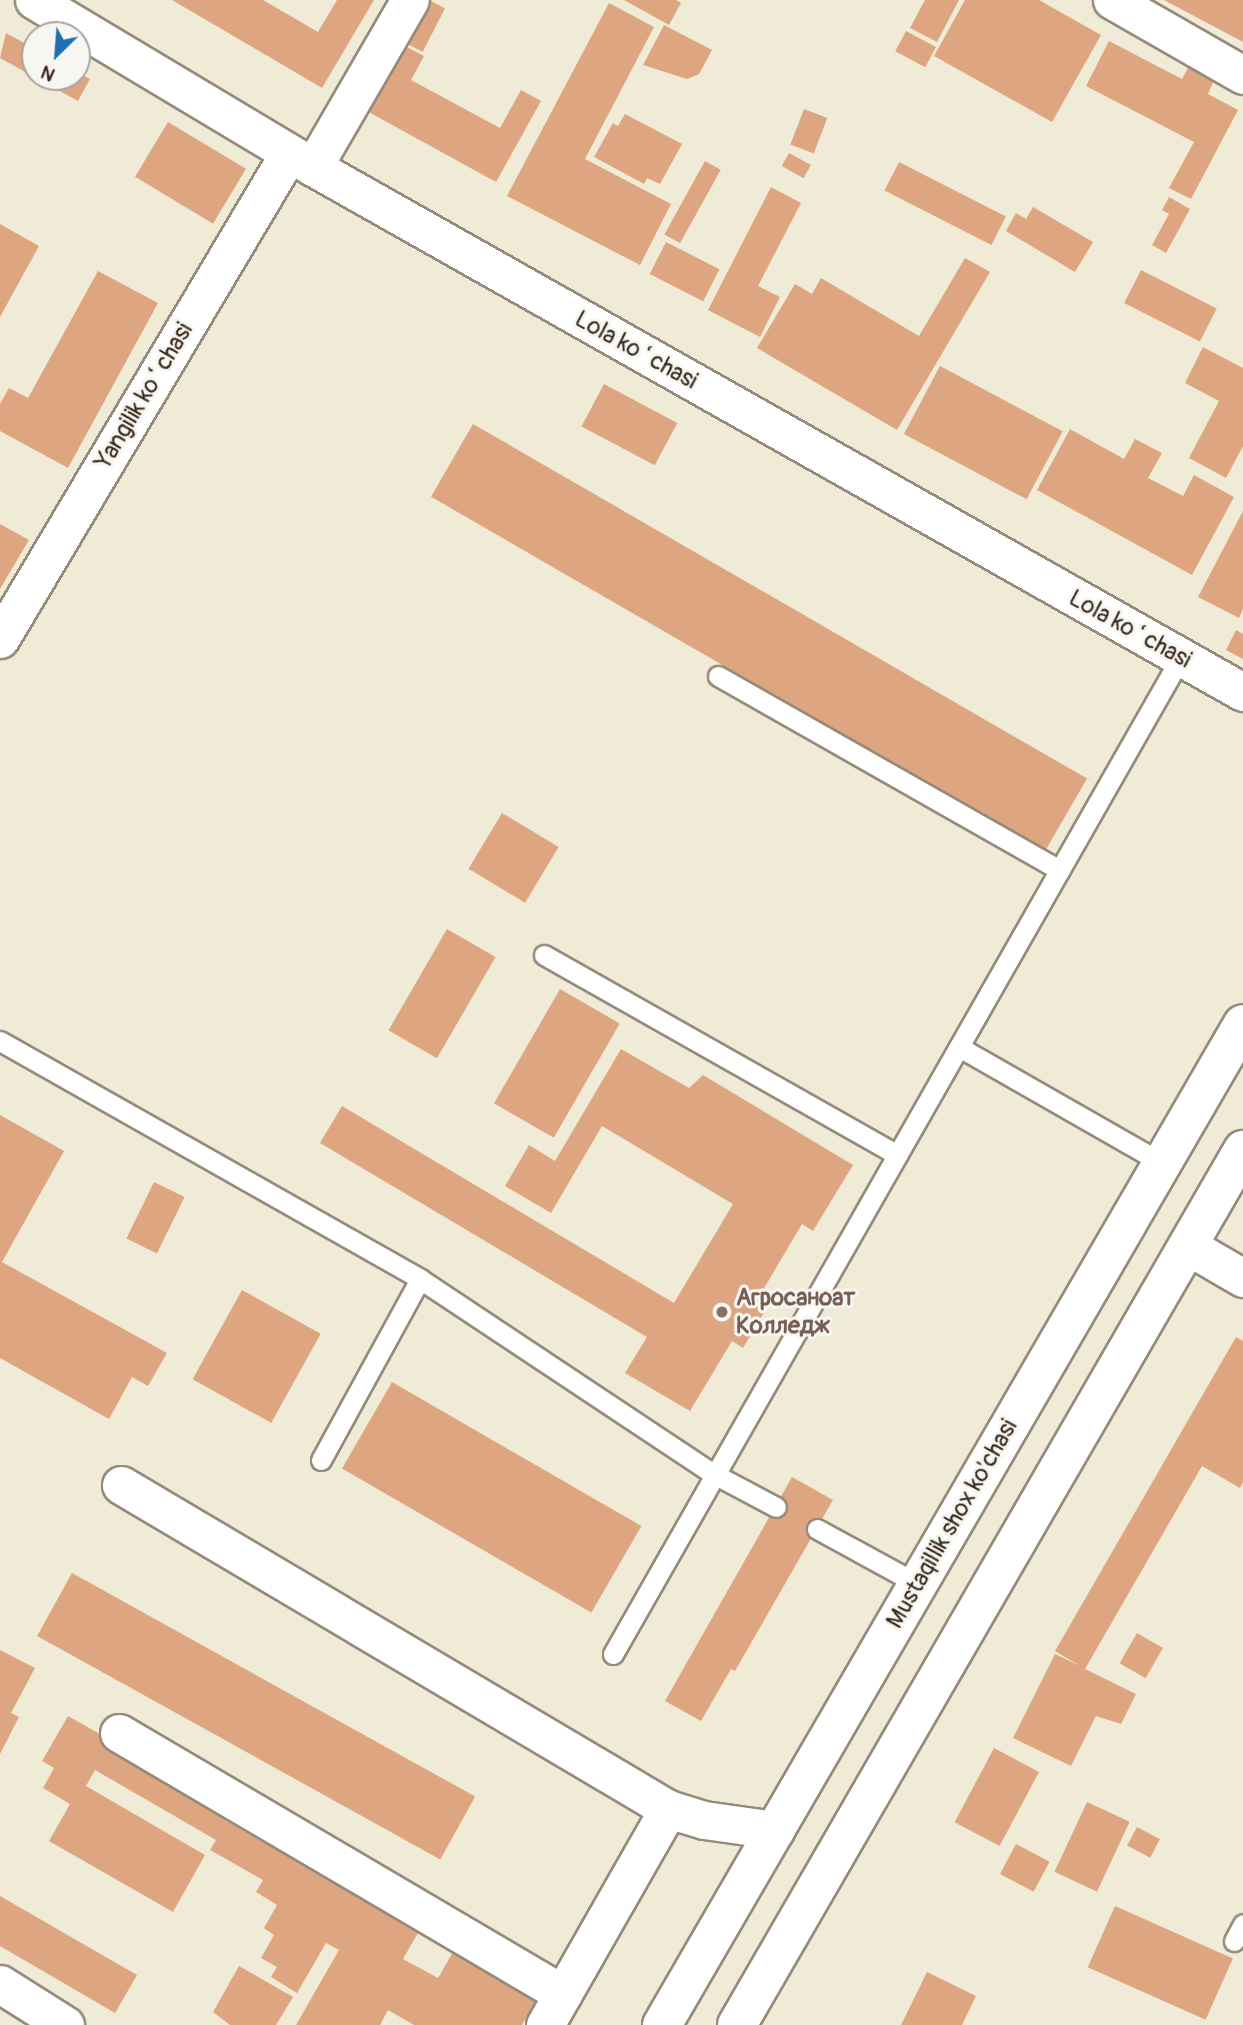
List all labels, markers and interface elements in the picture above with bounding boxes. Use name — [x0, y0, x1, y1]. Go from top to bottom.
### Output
north arrow — [21, 21, 91, 91]
text: N — [37, 60, 59, 87]
street label: Lola koʻchasi — [570, 305, 702, 395]
street label: Yangilik koʻchasi — [89, 318, 199, 474]
street label: Lola koʻchasi — [1064, 584, 1196, 674]
place label: Агросаноат Колледж — [736, 1284, 855, 1340]
marker: Агросаноат Колледж — [714, 1304, 730, 1320]
street label: Mustaqillik shox ko'chasi — [880, 1414, 1024, 1634]

